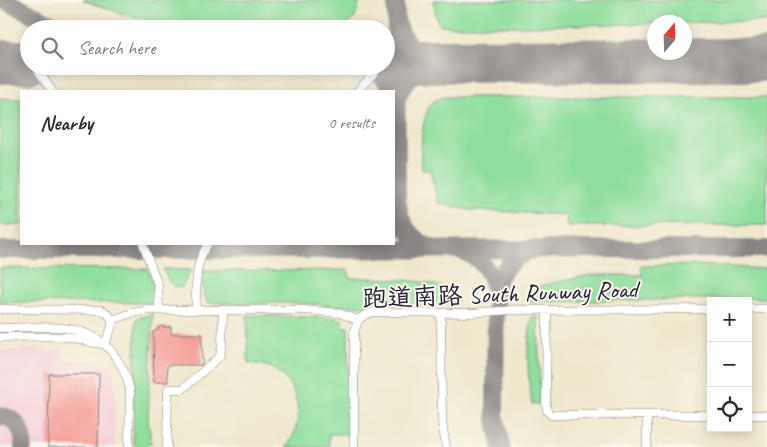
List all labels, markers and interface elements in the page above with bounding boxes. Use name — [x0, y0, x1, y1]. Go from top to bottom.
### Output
north arrow — [647, 15, 692, 60]
search box — [20, 20, 395, 75]
icon: search — [38, 34, 66, 62]
text: Search here — [78, 36, 155, 60]
text: Nearby — [40, 110, 93, 136]
text: 0 results — [328, 113, 375, 133]
street label: 跑道南路 South Runway Road — [362, 273, 641, 315]
map controls — [707, 297, 752, 432]
button: + — [707, 297, 752, 342]
button: − — [707, 342, 752, 387]
button: locate — [707, 387, 752, 432]

